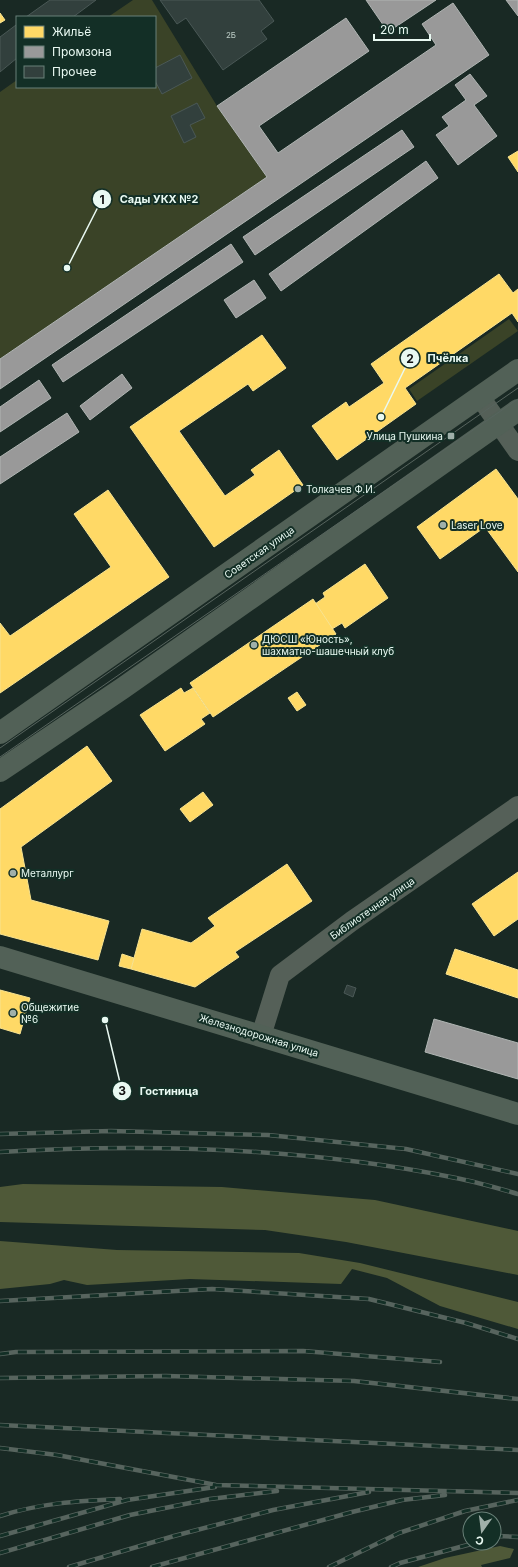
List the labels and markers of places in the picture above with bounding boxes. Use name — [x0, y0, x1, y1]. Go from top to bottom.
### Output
callout: Сады УКХ №2 — [92, 188, 206, 211]
callout: Пчёлка — [400, 347, 477, 370]
place label: Улица Пушкина — [366, 430, 443, 442]
marker: Улица Пушкина — [446, 431, 456, 441]
place label: Толкачев Ф.И. — [306, 483, 376, 495]
marker: Толкачев Ф.И. — [293, 484, 303, 494]
place label: Laser Love — [451, 519, 503, 531]
marker: Laser Love — [438, 520, 448, 530]
place label: ДЮСШ «Юность», шахматно-шашечный клуб — [262, 633, 394, 657]
marker: ДЮСШ «Юность», шахматно-шашечный клуб — [249, 640, 259, 650]
place label: Металлург — [21, 867, 74, 879]
marker: Металлург — [8, 868, 18, 878]
place label: Общежитие №6 — [21, 1001, 79, 1025]
marker: Общежитие №6 — [8, 1008, 18, 1018]
callout: Гостиница — [112, 1079, 207, 1102]

